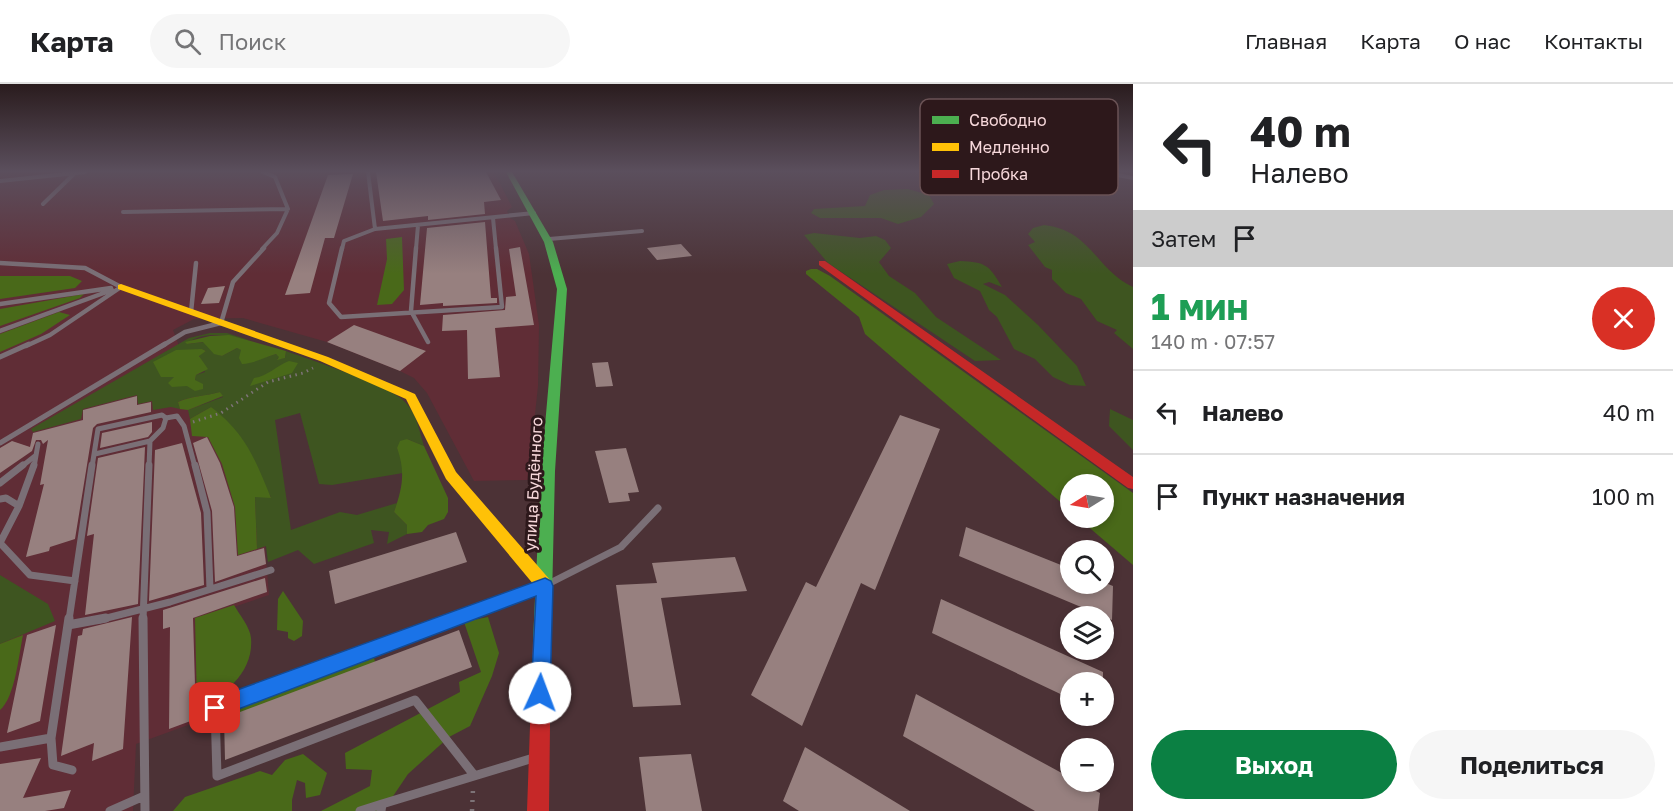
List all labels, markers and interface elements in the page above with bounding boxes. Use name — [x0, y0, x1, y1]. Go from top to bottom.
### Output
search box — [150, 14, 570, 68]
text: Карта — [30, 25, 114, 58]
icon: search — [171, 25, 204, 58]
text: Поиск — [219, 28, 286, 55]
text: Главная — [1245, 28, 1327, 54]
text: Карта — [1360, 28, 1421, 54]
text: О нас — [1454, 28, 1511, 54]
text: Контакты — [1544, 28, 1643, 54]
legend — [920, 99, 1118, 195]
text: 40 m — [1250, 106, 1351, 156]
icon: left — [1151, 108, 1229, 186]
text: Свободно — [969, 110, 1047, 130]
text: Медленно — [969, 137, 1050, 157]
text: Налево — [1250, 157, 1349, 189]
text: Пробка — [969, 164, 1028, 184]
icon: arrive — [1228, 222, 1261, 255]
text: Затем — [1151, 225, 1216, 252]
text: 1 мин — [1151, 285, 1248, 328]
button: close — [1592, 287, 1655, 350]
text: 140 m · 07:57 — [1151, 329, 1275, 353]
icon: left — [1151, 396, 1184, 429]
text: Налево — [1202, 399, 1284, 426]
text: 40 m — [1603, 399, 1655, 426]
street label: улица Будённого — [519, 416, 547, 552]
north arrow — [1060, 474, 1114, 528]
map controls — [1060, 474, 1114, 792]
icon: arrive — [1151, 480, 1184, 513]
text: Пункт назначения — [1202, 483, 1405, 510]
text: 100 m — [1592, 483, 1655, 510]
button: search — [1060, 540, 1114, 594]
button: layers — [1060, 606, 1114, 660]
position arrow — [508, 661, 572, 725]
button: + — [1060, 672, 1114, 726]
pin — [189, 682, 240, 733]
icon: arrive — [198, 691, 231, 724]
button: Выход — [1151, 730, 1397, 799]
button: Поделиться — [1409, 730, 1655, 799]
button: − — [1060, 738, 1114, 792]

